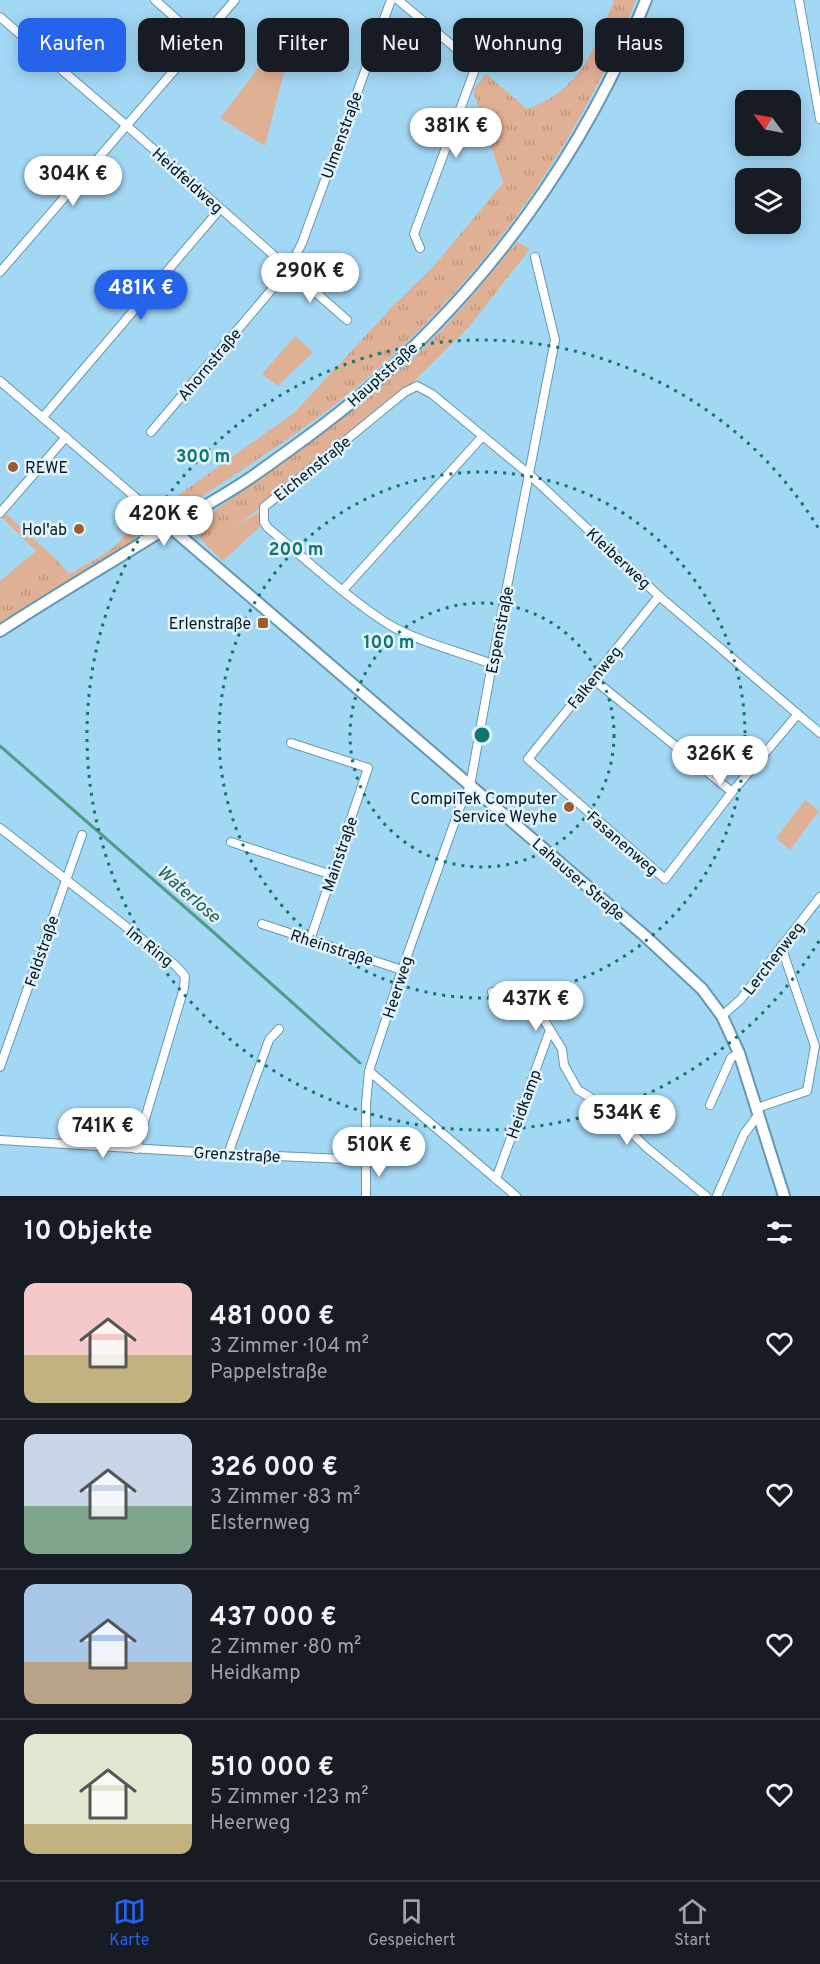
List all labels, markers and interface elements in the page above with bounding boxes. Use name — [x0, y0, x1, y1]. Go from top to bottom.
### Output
chip: Kaufen — [18, 18, 126, 72]
chip: Mieten — [138, 18, 245, 72]
chip: Filter — [257, 18, 349, 72]
chip: Neu — [361, 18, 441, 72]
chip: Wohnung — [453, 18, 583, 72]
chip: Haus — [595, 18, 684, 72]
street label: Ulmenstraße — [318, 89, 368, 182]
north arrow — [735, 90, 801, 156]
map controls — [735, 90, 801, 234]
pin: 381K € — [407, 108, 505, 159]
text: 381K € — [424, 114, 488, 140]
street label: Heidfeldweg — [147, 144, 226, 219]
pin: 304K € — [24, 156, 122, 207]
text: 304K € — [38, 162, 108, 188]
button: layers — [735, 168, 801, 234]
pin: 290K € — [261, 253, 359, 304]
text: 290K € — [275, 259, 345, 285]
pin: 481K € — [92, 270, 190, 321]
text: 481K € — [108, 276, 174, 302]
street label: Ahornstraße — [174, 325, 247, 406]
street label: Hauptstraße — [344, 339, 423, 412]
street label: Eichenstraße — [271, 432, 356, 507]
text: 300 m — [176, 446, 230, 469]
place label: REWE — [25, 459, 68, 479]
marker: REWE — [6, 460, 20, 474]
pin: 420K € — [115, 496, 213, 547]
text: 420K € — [129, 502, 199, 528]
place label: Hol'ab — [22, 521, 67, 541]
marker: Hol'ab — [72, 522, 86, 536]
street label: Kleiberweg — [581, 525, 654, 594]
text: 200 m — [268, 539, 324, 562]
street label: Espenstraße — [483, 585, 519, 676]
place label: Erlenstraße — [169, 615, 251, 635]
marker: Erlenstraße — [256, 616, 270, 630]
text: 100 m — [363, 632, 415, 655]
street label: Falkenweg — [564, 643, 627, 714]
centre of rings — [472, 725, 492, 745]
pin: 326K € — [671, 736, 769, 787]
text: 326K € — [686, 742, 754, 768]
place label: CompiTek Computer Service Weyhe — [410, 790, 557, 828]
marker: CompiTek Computer Service Weyhe — [562, 800, 576, 814]
street label: Fasanenweg — [582, 808, 662, 881]
street label: Mainstraße — [319, 814, 363, 895]
street label: Lahauser Straße — [527, 835, 628, 926]
water label: Waterlose — [152, 861, 225, 929]
street label: Feldstraße — [21, 913, 64, 990]
street label: Lerchenweg — [740, 919, 809, 1000]
street label: Im Ring — [121, 923, 177, 972]
street label: Rheinstraße — [287, 926, 375, 972]
street label: Heerweg — [379, 954, 418, 1021]
pin: 437K € — [487, 981, 585, 1032]
text: 437K € — [502, 987, 570, 1013]
street label: Heidkamp — [503, 1067, 547, 1142]
pin: 534K € — [578, 1095, 676, 1146]
text: 534K € — [593, 1101, 661, 1127]
pin: 741K € — [54, 1108, 152, 1159]
text: 741K € — [72, 1114, 134, 1140]
pin: 510K € — [330, 1127, 428, 1178]
text: 510K € — [346, 1133, 412, 1159]
street label: Grenzstraße — [193, 1144, 281, 1168]
text: 10 Objekte — [24, 1216, 153, 1249]
icon: filters — [763, 1216, 796, 1249]
text: 481 000 € — [210, 1301, 334, 1334]
icon: home — [72, 1307, 144, 1379]
icon: heart — [763, 1327, 796, 1360]
text: 3 Zimmer · 104 m² — [210, 1334, 369, 1360]
text: Pappelstraße — [210, 1360, 327, 1386]
text: 326 000 € — [210, 1452, 338, 1485]
icon: home — [72, 1458, 144, 1530]
icon: heart — [763, 1478, 796, 1511]
text: 3 Zimmer · 83 m² — [210, 1485, 361, 1511]
text: Elsternweg — [210, 1511, 310, 1537]
text: 437 000 € — [210, 1602, 337, 1635]
icon: home — [72, 1608, 144, 1680]
icon: heart — [763, 1628, 796, 1661]
text: 2 Zimmer · 80 m² — [210, 1635, 361, 1661]
text: Heidkamp — [210, 1661, 301, 1687]
text: 510 000 € — [210, 1752, 334, 1785]
icon: home — [72, 1758, 144, 1830]
icon: heart — [763, 1778, 796, 1811]
text: 5 Zimmer · 123 m² — [210, 1785, 368, 1811]
text: Heerweg — [210, 1811, 290, 1837]
tab: Karte — [109, 1895, 149, 1951]
tab: Gespeichert — [368, 1895, 455, 1951]
tab: Start — [674, 1895, 711, 1951]

